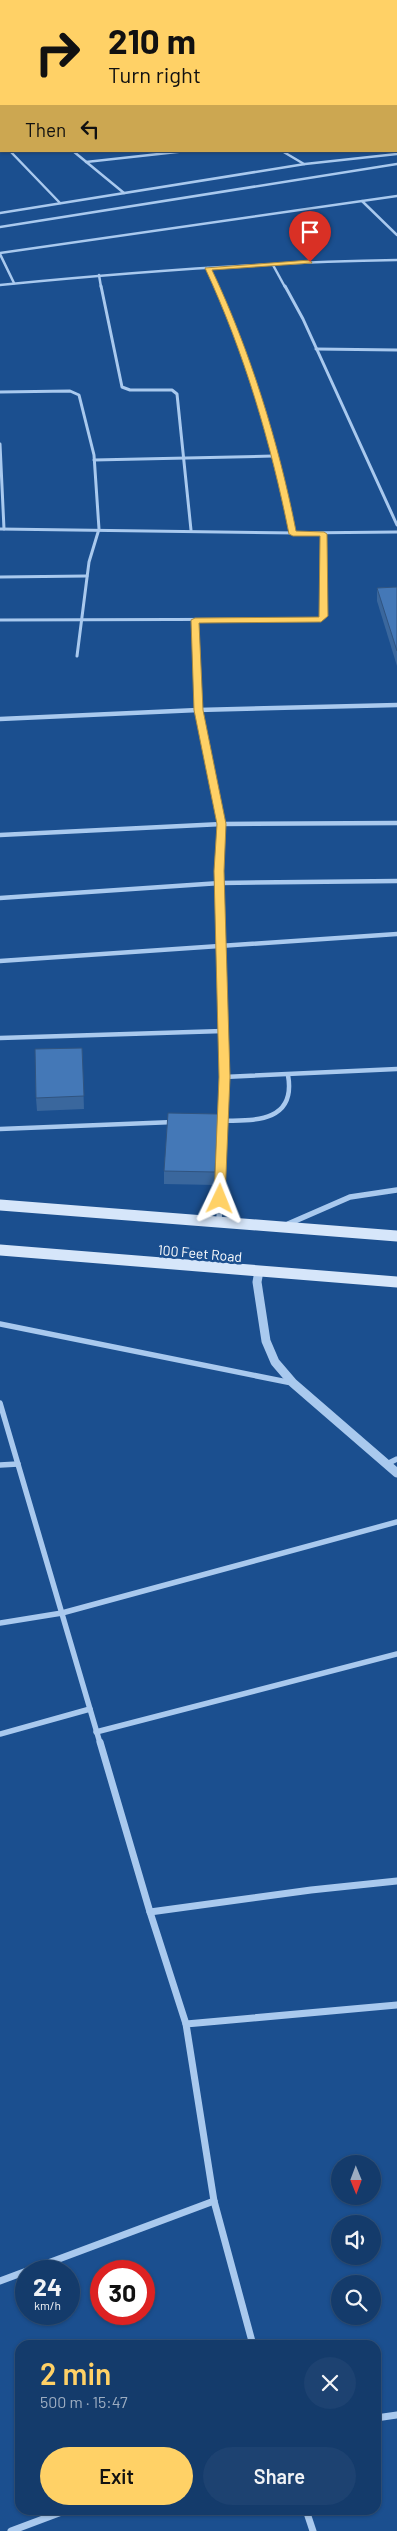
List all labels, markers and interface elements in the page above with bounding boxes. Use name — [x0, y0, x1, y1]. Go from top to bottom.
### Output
text: 210 m — [108, 19, 196, 61]
icon: right — [25, 20, 90, 85]
text: Turn right — [108, 61, 201, 87]
icon: left — [76, 115, 104, 143]
text: Then — [25, 118, 66, 141]
pin — [289, 211, 331, 262]
icon: arrive — [296, 218, 324, 246]
position arrow — [193, 1172, 245, 1224]
street label: 100 Feet Road — [157, 1241, 243, 1265]
north arrow — [331, 2155, 381, 2205]
map controls — [331, 2155, 381, 2325]
button: sound — [331, 2215, 381, 2265]
speed limit sign: 30 — [90, 2260, 155, 2325]
text: 24 — [33, 2271, 62, 2301]
button: search — [331, 2275, 381, 2325]
text: km/h — [34, 2298, 61, 2312]
text: 2 min — [40, 2355, 111, 2391]
button: close — [304, 2357, 356, 2409]
text: 500 m · 15:47 — [40, 2392, 128, 2411]
button: Exit — [40, 2447, 193, 2505]
button: Share — [203, 2447, 356, 2505]

